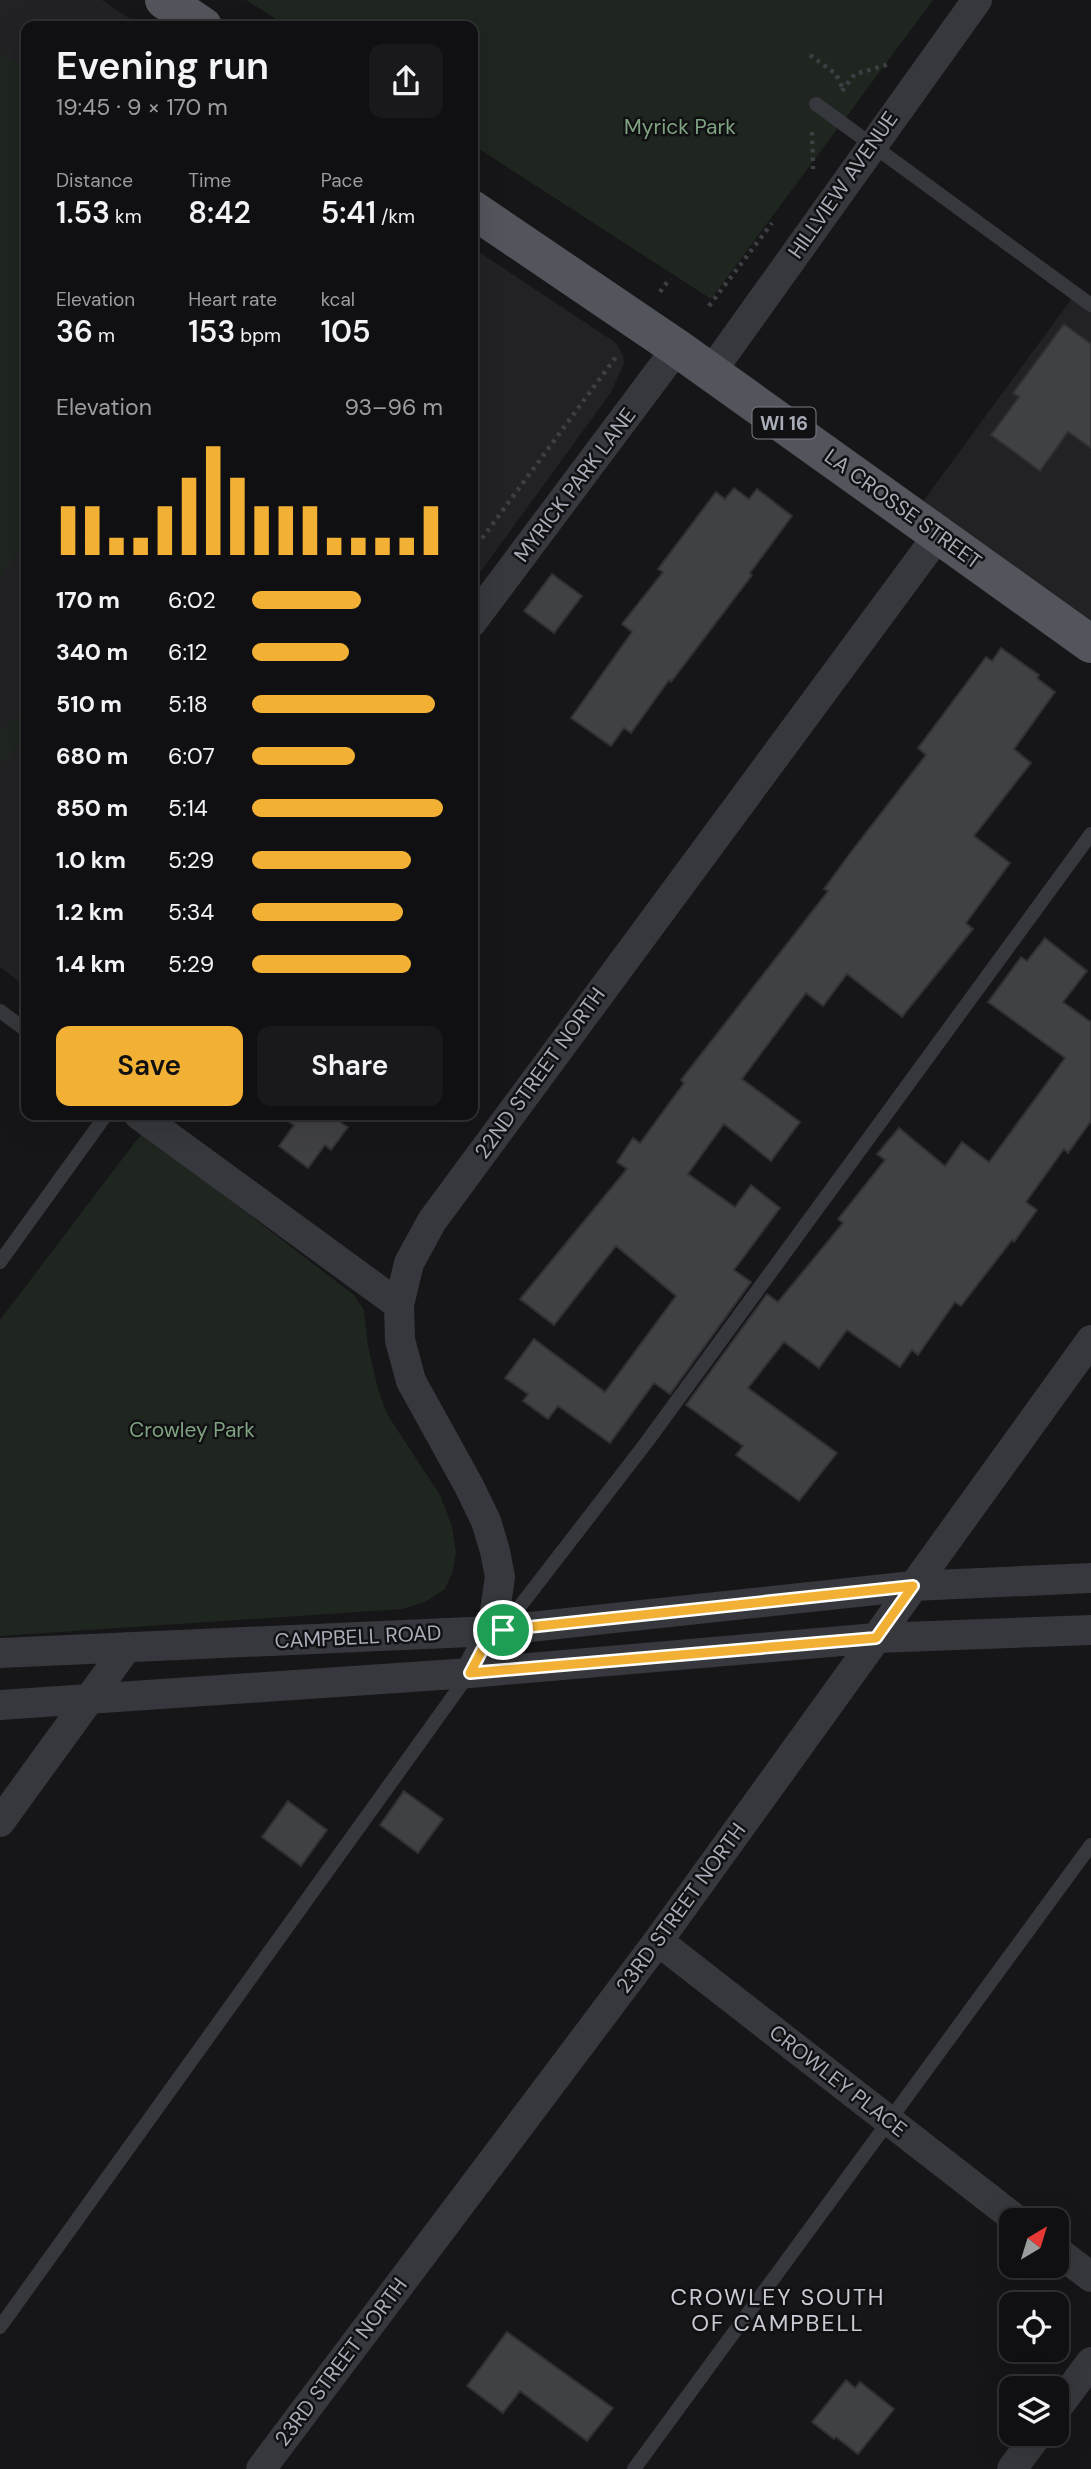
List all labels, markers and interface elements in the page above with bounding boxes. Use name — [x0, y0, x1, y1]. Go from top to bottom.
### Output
text: Evening run — [56, 41, 269, 91]
button: share — [369, 44, 443, 118]
text: 19:45 · 9 × 170 m — [56, 92, 228, 122]
street label: HILLVIEW AVENUE — [782, 106, 904, 264]
park label: Myrick Park — [624, 113, 736, 141]
text: Distance — [56, 168, 133, 193]
text: Time — [188, 168, 231, 193]
text: Pace — [321, 168, 363, 193]
text: 1.53 — [56, 193, 110, 232]
text: 8:42 — [188, 193, 251, 232]
text: 5:41 — [321, 193, 376, 232]
text: km — [110, 204, 142, 229]
text: /km — [376, 204, 415, 229]
text: Elevation — [56, 287, 135, 312]
text: Heart rate — [188, 287, 277, 312]
text: kcal — [321, 287, 355, 312]
text: 36 — [56, 312, 93, 351]
text: 153 — [188, 312, 235, 351]
text: 105 — [321, 312, 371, 351]
text: m — [93, 323, 115, 348]
text: bpm — [235, 323, 281, 348]
text: Elevation — [56, 392, 152, 422]
text: 93–96 m — [344, 392, 443, 422]
street label: MYRICK PARK LANE — [508, 402, 642, 568]
road number: WI 16 — [752, 408, 816, 438]
street label: LA CROSSE STREET — [819, 442, 987, 576]
text: 170 m — [56, 585, 120, 615]
text: 6:02 — [168, 585, 216, 615]
text: 340 m — [56, 637, 128, 667]
text: 6:12 — [168, 637, 208, 667]
text: 510 m — [56, 689, 122, 719]
text: 5:18 — [168, 689, 208, 719]
text: 680 m — [56, 741, 128, 771]
text: 6:07 — [168, 741, 215, 771]
text: 850 m — [56, 793, 128, 823]
text: 5:14 — [168, 793, 208, 823]
text: 1.0 km — [56, 845, 126, 875]
text: 5:29 — [168, 845, 214, 875]
text: 1.2 km — [56, 897, 124, 927]
text: 5:34 — [168, 897, 214, 927]
text: 1.4 km — [56, 949, 125, 979]
text: 5:29 — [168, 949, 214, 979]
street label: 22ND STREET NORTH — [468, 982, 612, 1164]
button: Save — [56, 1026, 243, 1106]
button: Share — [257, 1026, 443, 1106]
park label: Crowley Park — [129, 1416, 255, 1444]
pin — [473, 1600, 533, 1660]
icon: arrive — [484, 1611, 522, 1649]
street label: CAMPBELL ROAD — [274, 1619, 442, 1655]
street label: 23RD STREET NORTH — [610, 1817, 752, 1999]
street label: CROWLEY PLACE — [763, 2018, 913, 2144]
north arrow — [999, 2208, 1069, 2278]
map controls — [999, 2208, 1069, 2446]
street label: 23RD STREET NORTH — [269, 2272, 413, 2452]
district label: CROWLEY SOUTH OF CAMPBELL — [671, 2282, 886, 2338]
button: locate — [999, 2292, 1069, 2362]
button: layers — [999, 2376, 1069, 2446]

